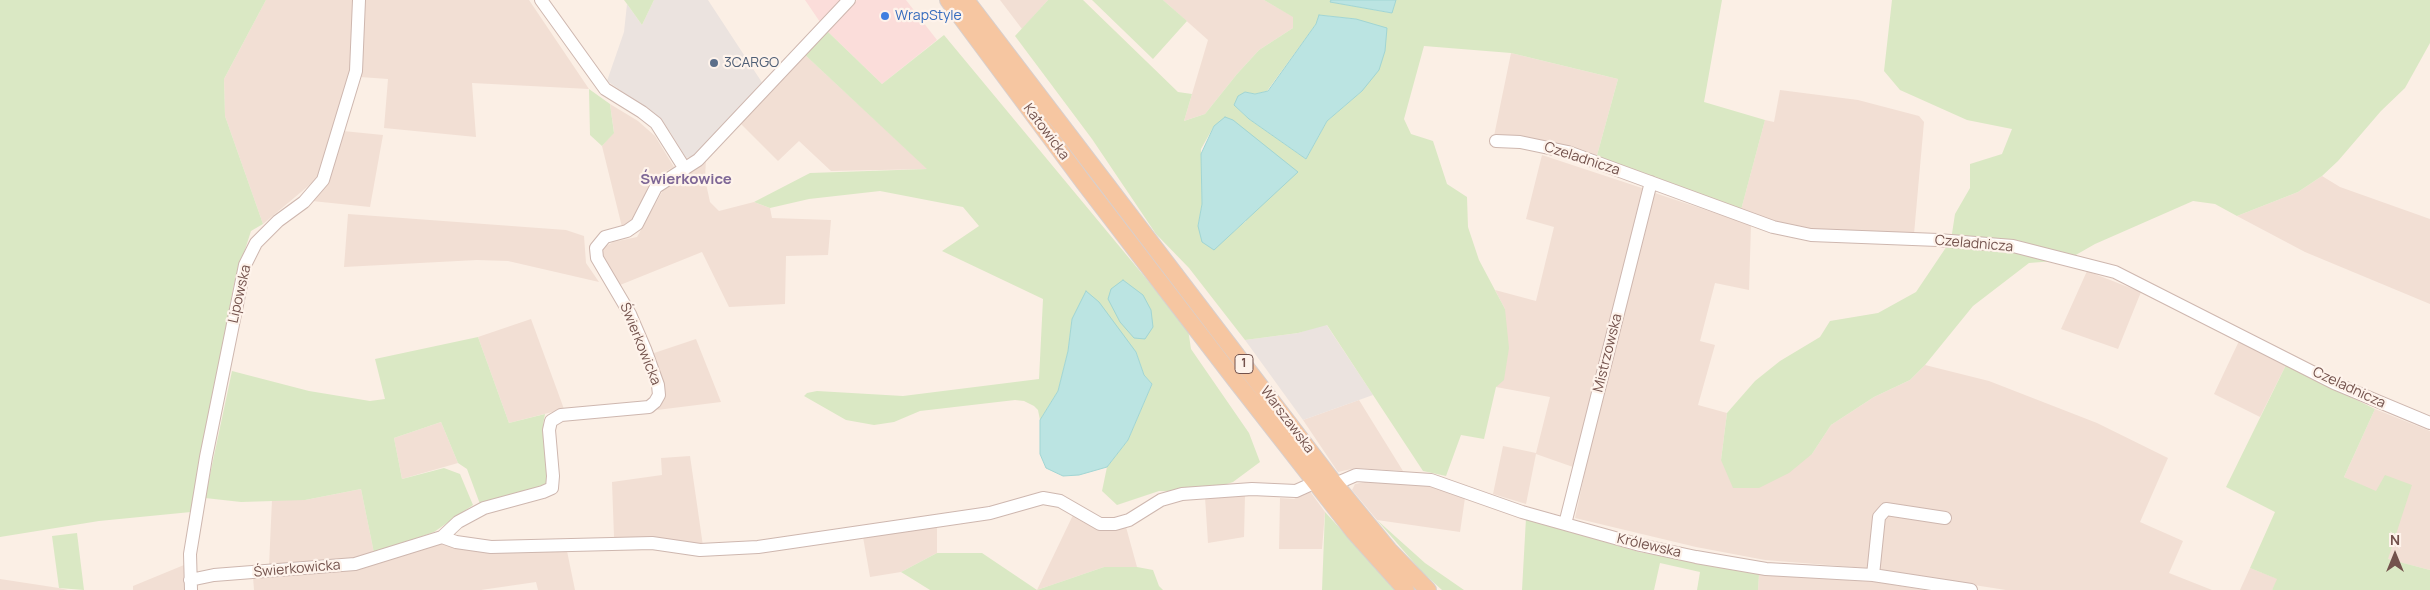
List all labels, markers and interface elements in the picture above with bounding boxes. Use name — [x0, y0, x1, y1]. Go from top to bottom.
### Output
place label: WrapStyle — [895, 8, 962, 24]
marker: WrapStyle — [879, 10, 891, 22]
place label: 3CARGO — [724, 55, 779, 71]
marker: 3CARGO — [708, 57, 720, 69]
street label: Katowicka — [1019, 101, 1073, 163]
street label: Czeladnicza — [1542, 139, 1622, 179]
district label: Świerkowice — [640, 171, 732, 189]
street label: Czeladnicza — [1934, 232, 2014, 256]
street label: Lipowska — [225, 263, 255, 325]
street label: Świerkowicka — [616, 300, 664, 388]
street label: Mistrzowska — [1590, 312, 1626, 394]
road number: 1 — [1235, 354, 1253, 374]
street label: Czeladnicza — [2310, 364, 2388, 412]
street label: Warszawska — [1256, 383, 1318, 457]
street label: Królewska — [1615, 530, 1683, 562]
north arrow — [2370, 530, 2420, 580]
text: N — [2390, 530, 2400, 549]
street label: Świerkowicka — [253, 557, 341, 581]

